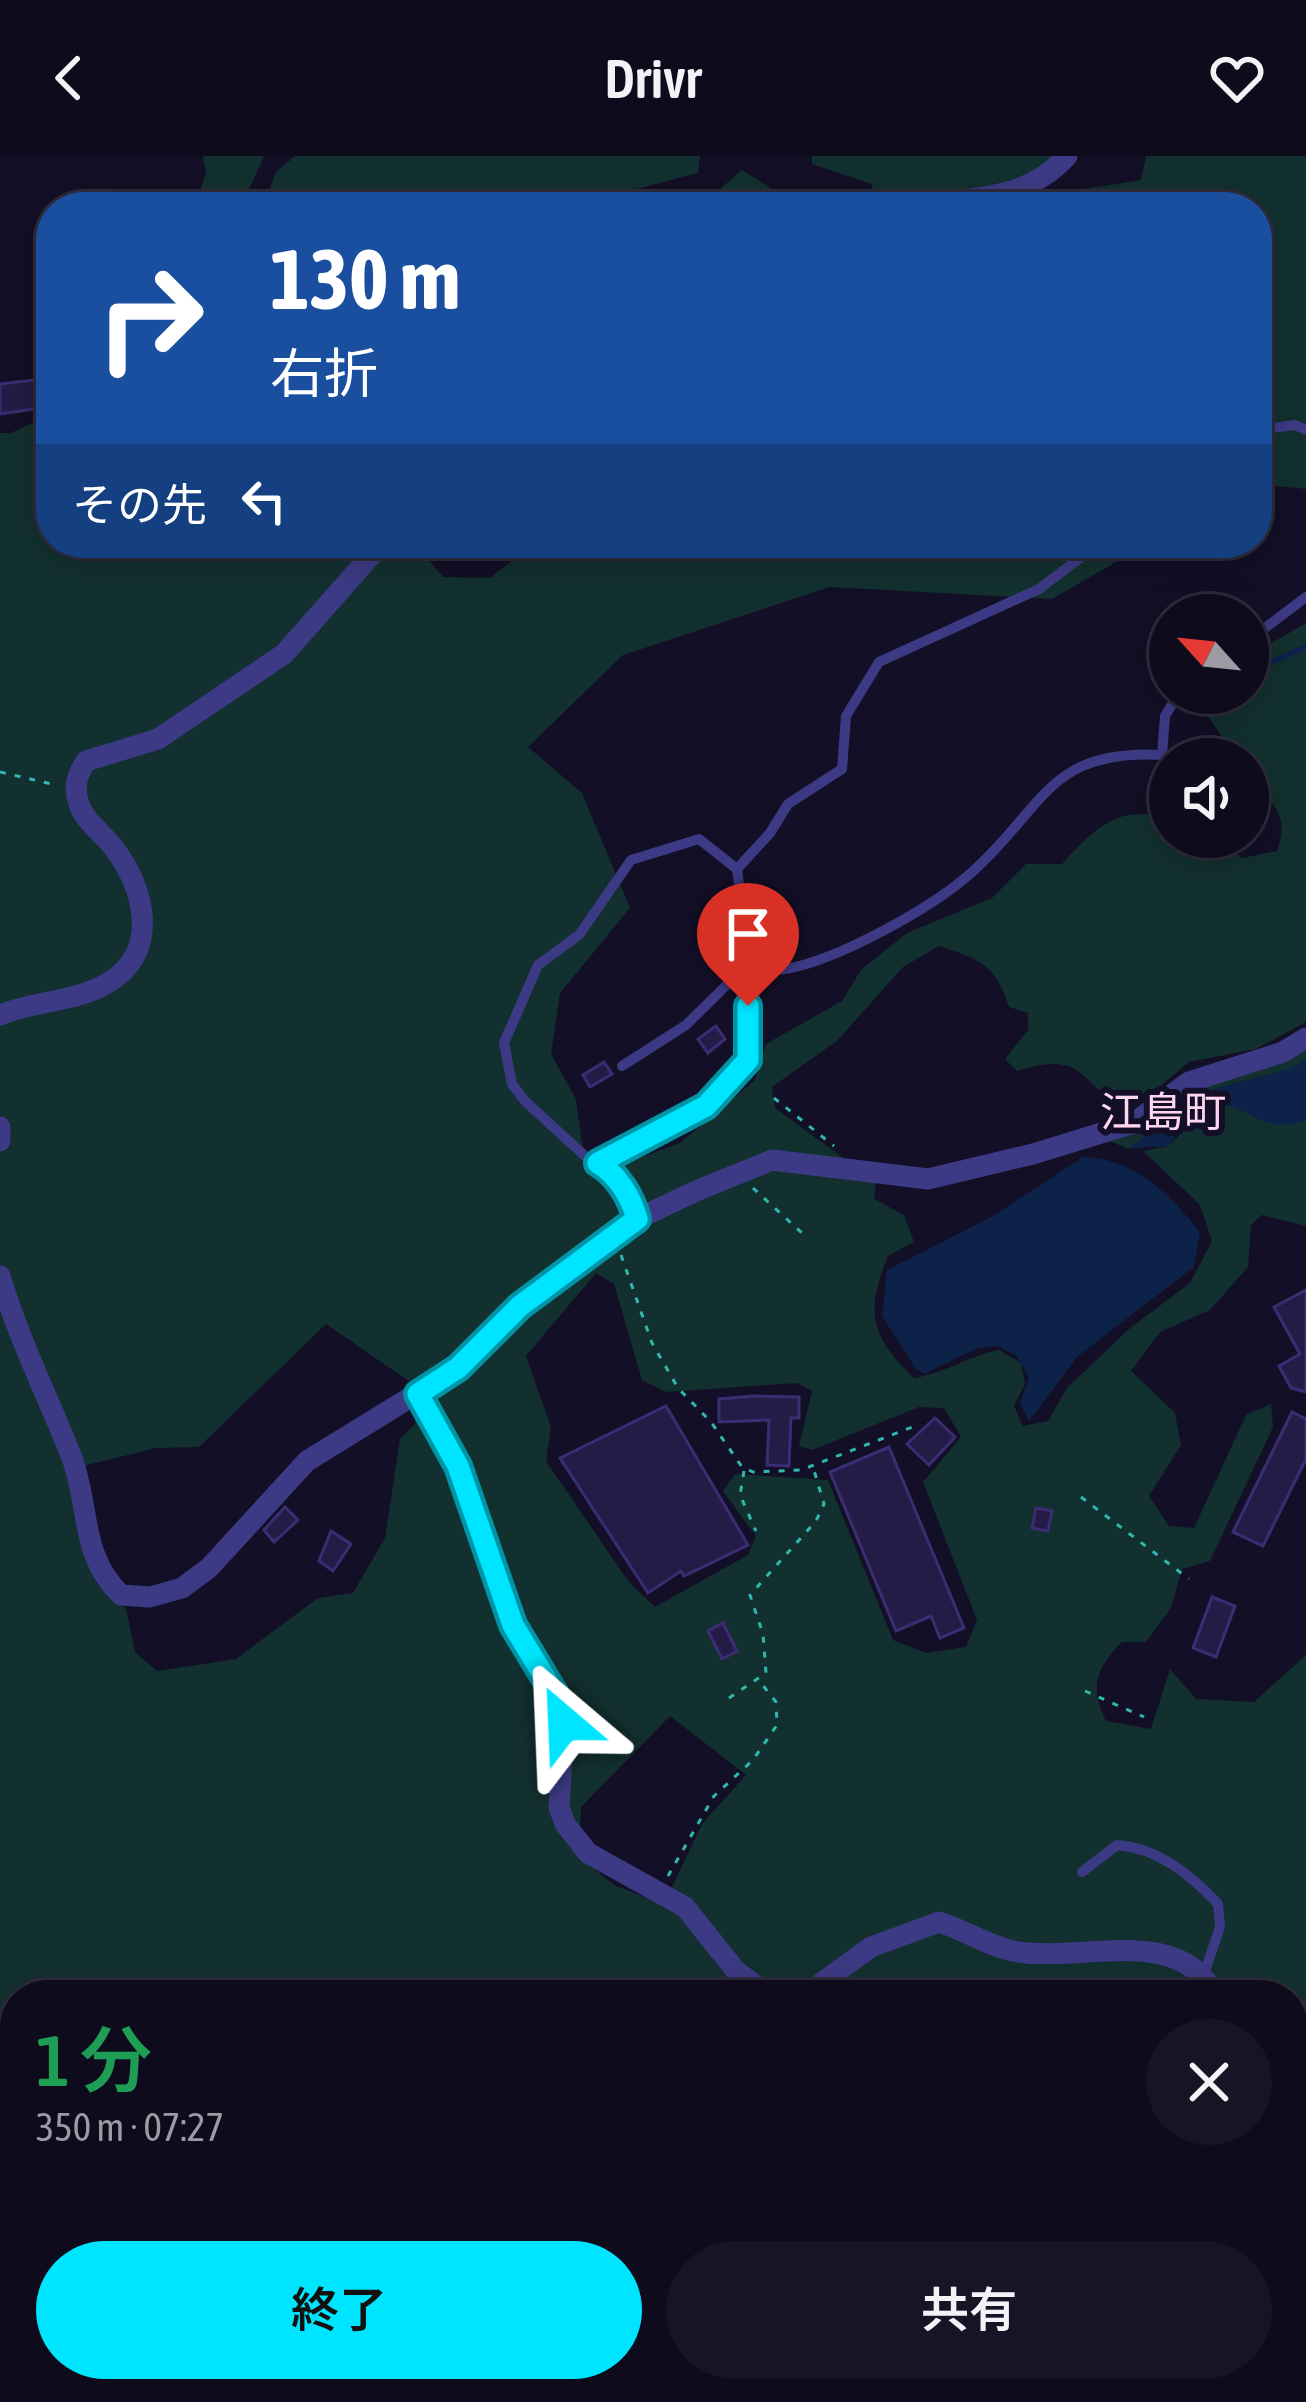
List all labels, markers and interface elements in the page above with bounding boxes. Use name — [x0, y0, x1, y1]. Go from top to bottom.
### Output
icon: back — [36, 45, 102, 111]
icon: heart — [1204, 45, 1270, 111]
text: Drivr — [605, 48, 701, 109]
text: 130 m — [270, 231, 460, 327]
icon: right — [72, 240, 228, 396]
text: 右折 — [270, 343, 378, 404]
icon: left — [231, 468, 297, 534]
text: その先 — [72, 479, 207, 531]
north arrow — [1149, 594, 1269, 714]
map controls — [1149, 594, 1269, 858]
button: sound — [1149, 738, 1269, 858]
pin — [697, 883, 799, 1006]
icon: arrive — [715, 901, 781, 967]
district label: 江島町 — [1100, 1088, 1226, 1136]
position arrow — [501, 1660, 627, 1786]
text: 1 分 — [36, 2019, 152, 2101]
button: close — [1146, 2019, 1272, 2145]
text: 350 m · 07:27 — [36, 2105, 224, 2149]
button: 終了 — [36, 2241, 642, 2379]
button: 共有 — [666, 2241, 1272, 2379]

